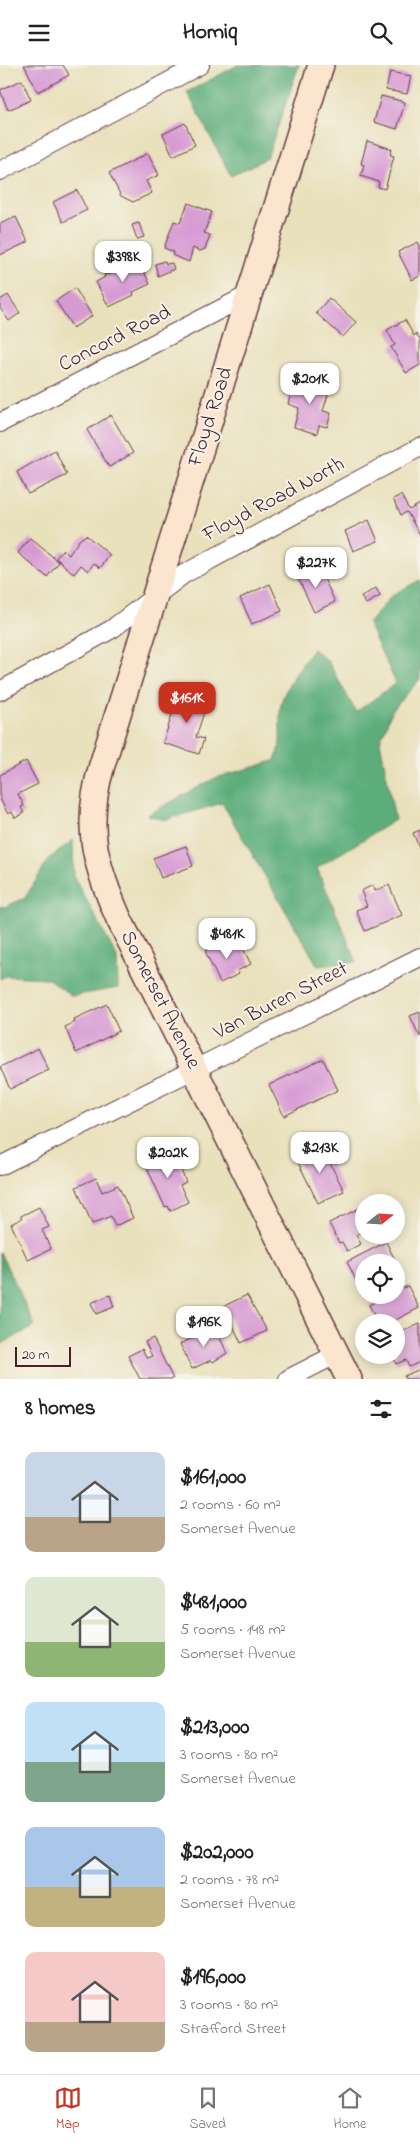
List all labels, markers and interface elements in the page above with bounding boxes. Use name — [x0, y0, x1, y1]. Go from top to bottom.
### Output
text: Homiq — [183, 17, 237, 49]
icon: menu — [25, 19, 53, 47]
icon: search — [367, 19, 395, 47]
pin: $398K — [88, 241, 158, 283]
text: $398K — [106, 245, 140, 269]
street label: Concord Road — [54, 298, 176, 380]
street label: Floyd Road — [180, 363, 243, 472]
pin: $201K — [275, 363, 345, 405]
text: $201K — [291, 367, 329, 391]
street label: Floyd Road North — [197, 450, 351, 552]
pin: $227K — [281, 547, 351, 589]
text: $227K — [296, 551, 336, 575]
pin: $161K — [152, 681, 222, 724]
text: $161K — [170, 686, 204, 710]
pin: $481K — [192, 917, 262, 960]
text: $481K — [209, 922, 245, 946]
street label: Somerset Avenue — [112, 926, 208, 1075]
street label: Van Buren Street — [208, 954, 353, 1048]
pin: $213K — [285, 1131, 355, 1174]
text: $213K — [301, 1136, 339, 1160]
pin: $202K — [133, 1137, 203, 1179]
text: $202K — [148, 1141, 188, 1165]
north arrow — [355, 1194, 405, 1244]
map controls — [355, 1194, 405, 1364]
button: locate — [355, 1254, 405, 1304]
pin: $196K — [169, 1305, 239, 1348]
text: $196K — [187, 1310, 221, 1334]
button: layers — [355, 1314, 405, 1364]
scale bar — [15, 1344, 71, 1367]
text: 20 m — [22, 1345, 49, 1366]
text: 8 homes — [25, 1394, 95, 1424]
icon: filters — [367, 1395, 395, 1423]
text: $161,000 — [180, 1463, 246, 1493]
icon: home — [65, 1472, 125, 1532]
text: 2 rooms · 60 m² — [180, 1493, 281, 1517]
text: Somerset Avenue — [180, 1517, 296, 1541]
text: $481,000 — [180, 1588, 247, 1618]
icon: home — [65, 1597, 125, 1657]
text: 5 rooms · 148 m² — [180, 1618, 286, 1642]
text: Somerset Avenue — [180, 1642, 296, 1666]
text: $213,000 — [180, 1713, 249, 1743]
icon: home — [65, 1722, 125, 1782]
text: 3 rooms · 80 m² — [180, 1743, 278, 1767]
text: Somerset Avenue — [180, 1767, 296, 1791]
text: $202,000 — [180, 1838, 253, 1868]
icon: home — [65, 1847, 125, 1907]
text: 2 rooms · 78 m² — [180, 1868, 279, 1892]
text: Somerset Avenue — [180, 1892, 296, 1916]
text: $196,000 — [180, 1963, 246, 1993]
icon: home — [65, 1972, 125, 2032]
text: 3 rooms · 80 m² — [180, 1993, 278, 2017]
text: Strafford Street — [180, 2017, 286, 2041]
tab: Map — [54, 2084, 82, 2135]
tab: Saved — [189, 2084, 226, 2135]
tab: Home — [334, 2084, 366, 2135]

